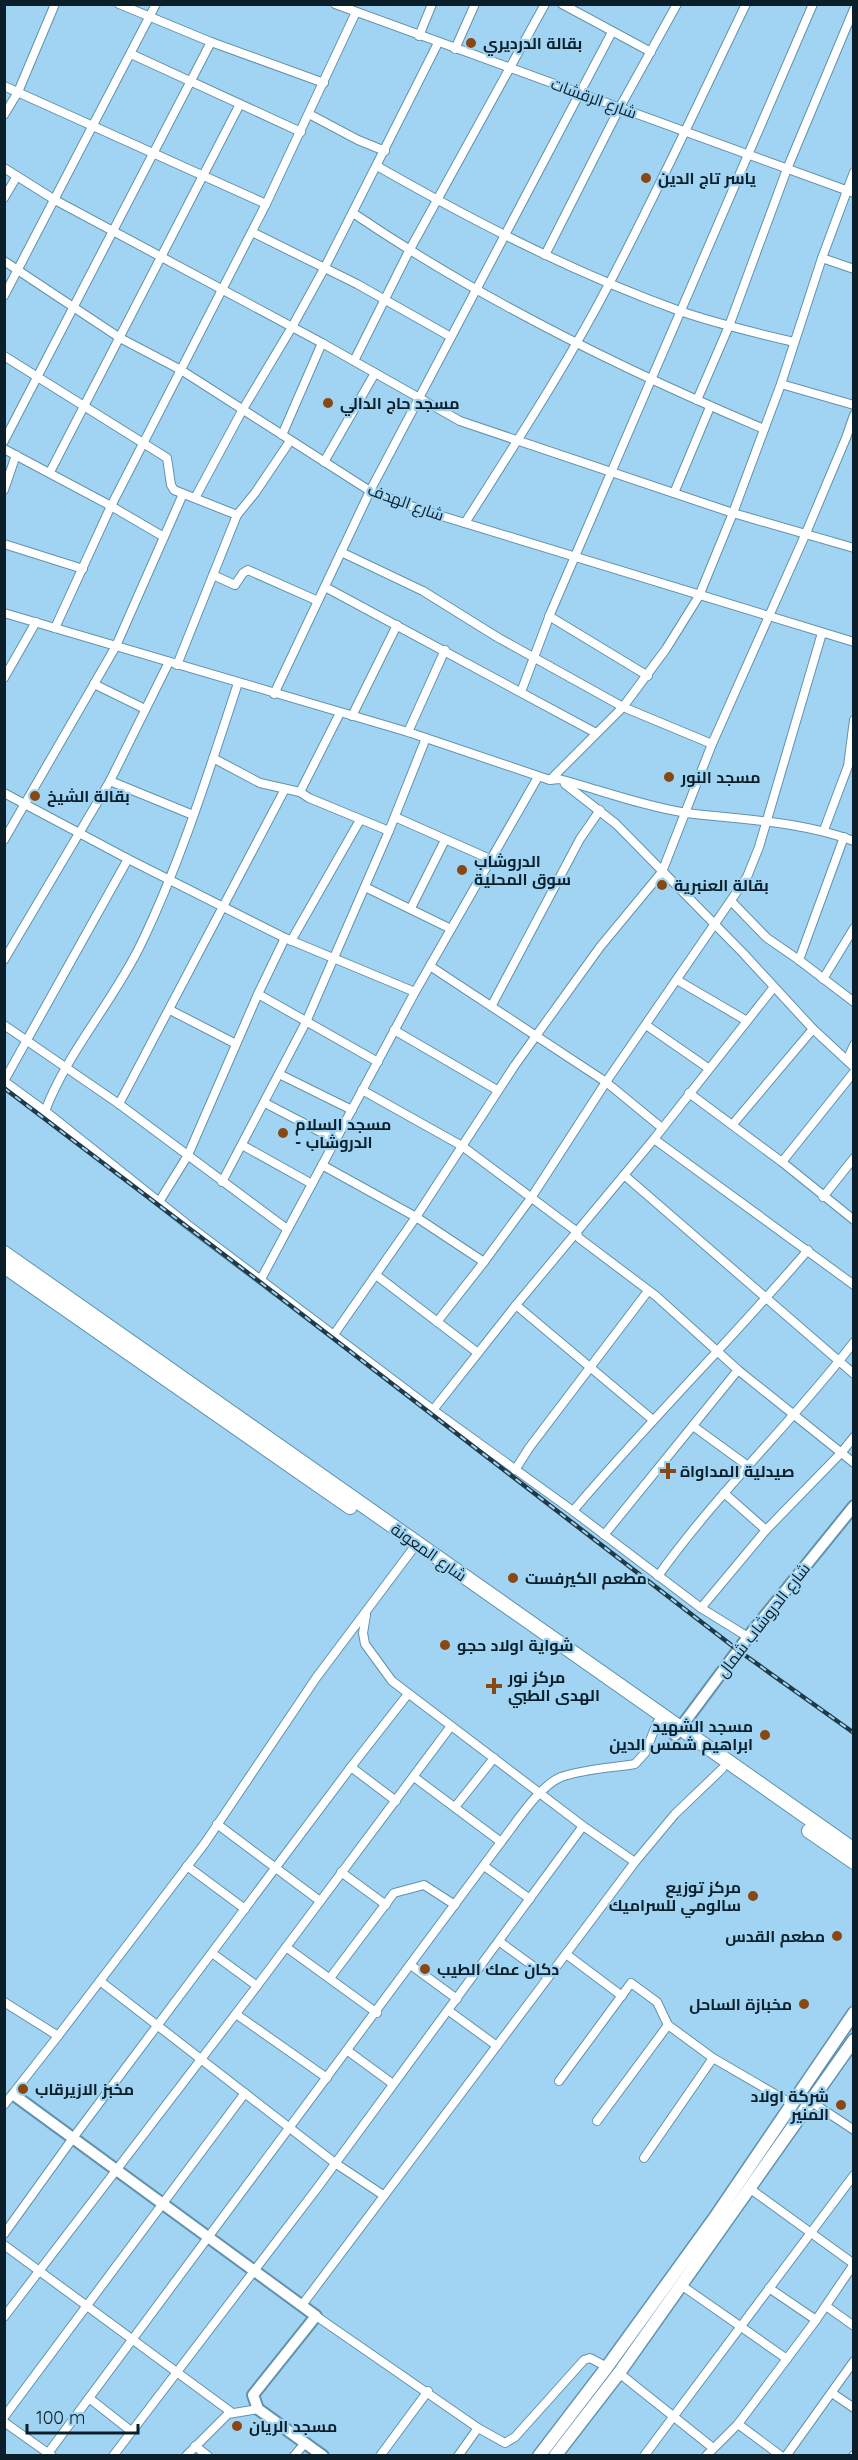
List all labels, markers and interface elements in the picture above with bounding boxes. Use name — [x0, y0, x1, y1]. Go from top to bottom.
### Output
place label: بقالة الدرديري — [483, 33, 582, 56]
marker: بقالة الدرديري — [464, 36, 478, 50]
street label: شارع الرقشات — [548, 73, 640, 125]
place label: ياسر تاج الدين — [658, 168, 756, 189]
marker: ياسر تاج الدين — [639, 171, 653, 185]
place label: مسجد حاج الدالي — [340, 393, 460, 416]
marker: مسجد حاج الدالي — [321, 396, 335, 410]
street label: شارع الهدف — [364, 479, 447, 527]
place label: مسجد النور — [680, 767, 761, 787]
marker: مسجد النور — [662, 770, 676, 784]
place label: بقالة الشيخ — [47, 786, 130, 807]
marker: بقالة الشيخ — [28, 789, 42, 803]
place label: الدروشاب سوق المحلية — [474, 851, 571, 889]
marker: الدروشاب سوق المحلية — [455, 863, 469, 877]
place label: بقالة العنبرية — [674, 875, 769, 895]
marker: بقالة العنبرية — [655, 878, 669, 892]
place label: مسجد السلام - الدروشاب — [295, 1114, 391, 1152]
marker: مسجد السلام - الدروشاب — [276, 1126, 290, 1140]
place label: صيدلية المداواة — [680, 1461, 795, 1481]
marker: صيدلية المداواة — [661, 1464, 675, 1478]
street label: شارع المعونة — [386, 1519, 471, 1587]
street label: شارع الدروشاب شمال — [712, 1559, 816, 1683]
place label: مطعم الكيرفست — [525, 1568, 647, 1590]
marker: مطعم الكيرفست — [506, 1571, 520, 1585]
place label: شواية اولاد حجو — [457, 1635, 574, 1655]
marker: شواية اولاد حجو — [438, 1638, 452, 1652]
place label: مركز نور الهدى الطبي — [507, 1667, 600, 1708]
marker: مركز نور الهدى الطبي — [485, 1677, 503, 1695]
place label: مسجد الشهيد ابراهيم شمس الدين — [609, 1716, 753, 1756]
marker: مسجد الشهيد ابراهيم شمس الدين — [758, 1728, 772, 1742]
place label: مركز توزيع سالومي للسراميك — [609, 1877, 741, 1918]
marker: مركز توزيع سالومي للسراميك — [746, 1889, 760, 1903]
place label: مطعم القدس — [725, 1926, 825, 1948]
marker: مطعم القدس — [830, 1929, 844, 1943]
place label: دكان عمك الطيب — [437, 1959, 559, 1979]
marker: دكان عمك الطيب — [418, 1962, 432, 1976]
place label: مخبازة الساحل — [689, 1994, 792, 2014]
marker: مخبازة الساحل — [797, 1997, 811, 2011]
place label: مخبز الازيرقاب — [35, 2079, 134, 2099]
marker: مخبز الازيرقاب — [16, 2082, 30, 2096]
place label: شركة اولاد المنير — [751, 2086, 829, 2124]
marker: شركة اولاد المنير — [834, 2098, 848, 2112]
scale bar — [27, 2397, 138, 2435]
text: 100 m — [36, 2406, 85, 2429]
place label: مسجد الريان — [249, 2416, 337, 2436]
marker: مسجد الريان — [230, 2419, 244, 2433]

